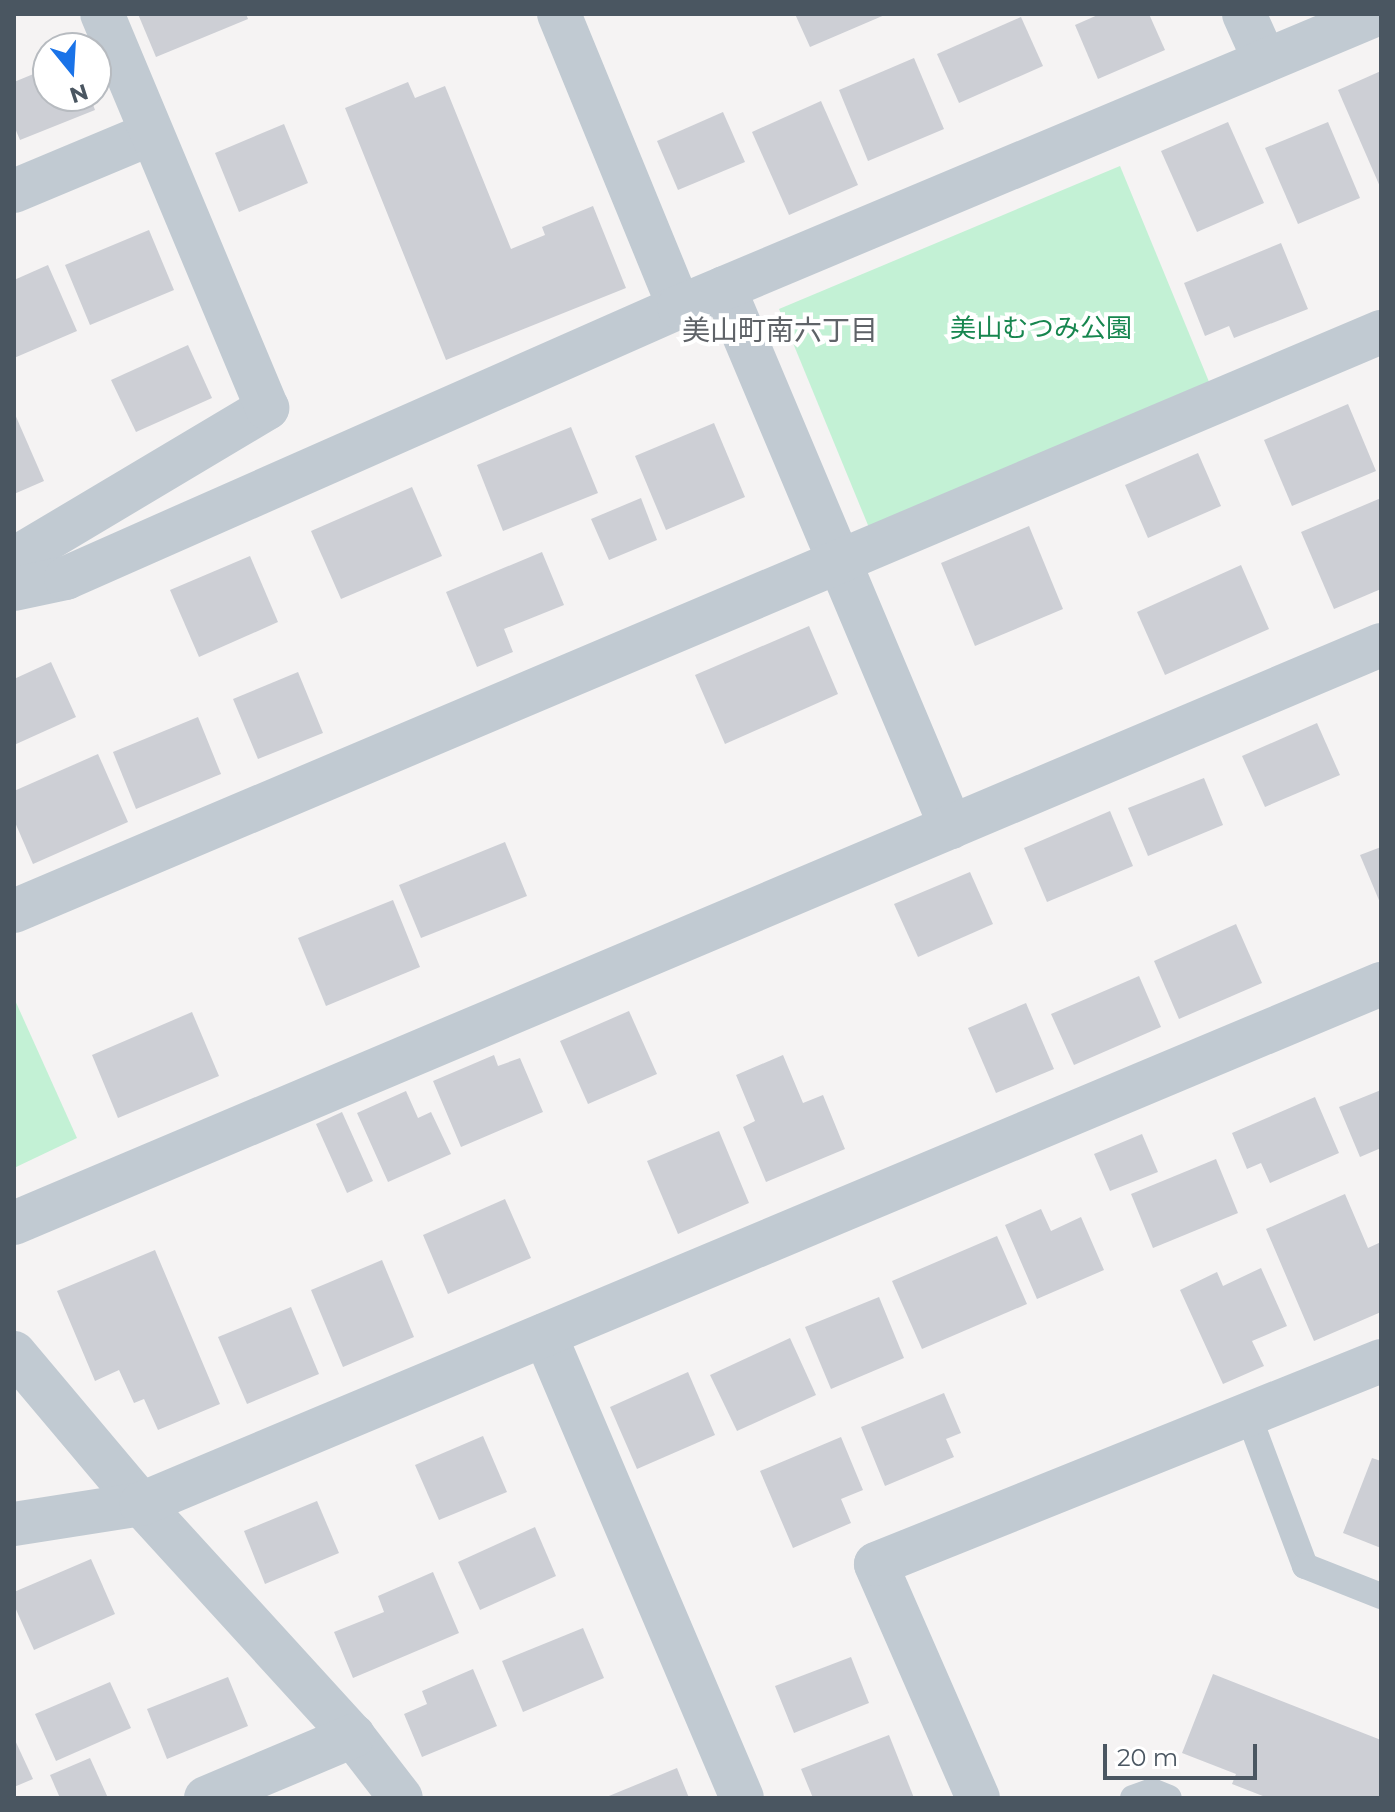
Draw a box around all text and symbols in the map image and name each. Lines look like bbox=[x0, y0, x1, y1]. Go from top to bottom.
north arrow bbox=[32, 32, 112, 112]
text: N bbox=[66, 78, 92, 109]
district label: 美山町南六丁目 bbox=[682, 313, 878, 347]
park label: 美山むつみ公園 bbox=[950, 313, 1132, 345]
scale bar bbox=[1107, 1728, 1261, 1778]
text: 20 m bbox=[1117, 1743, 1178, 1772]

